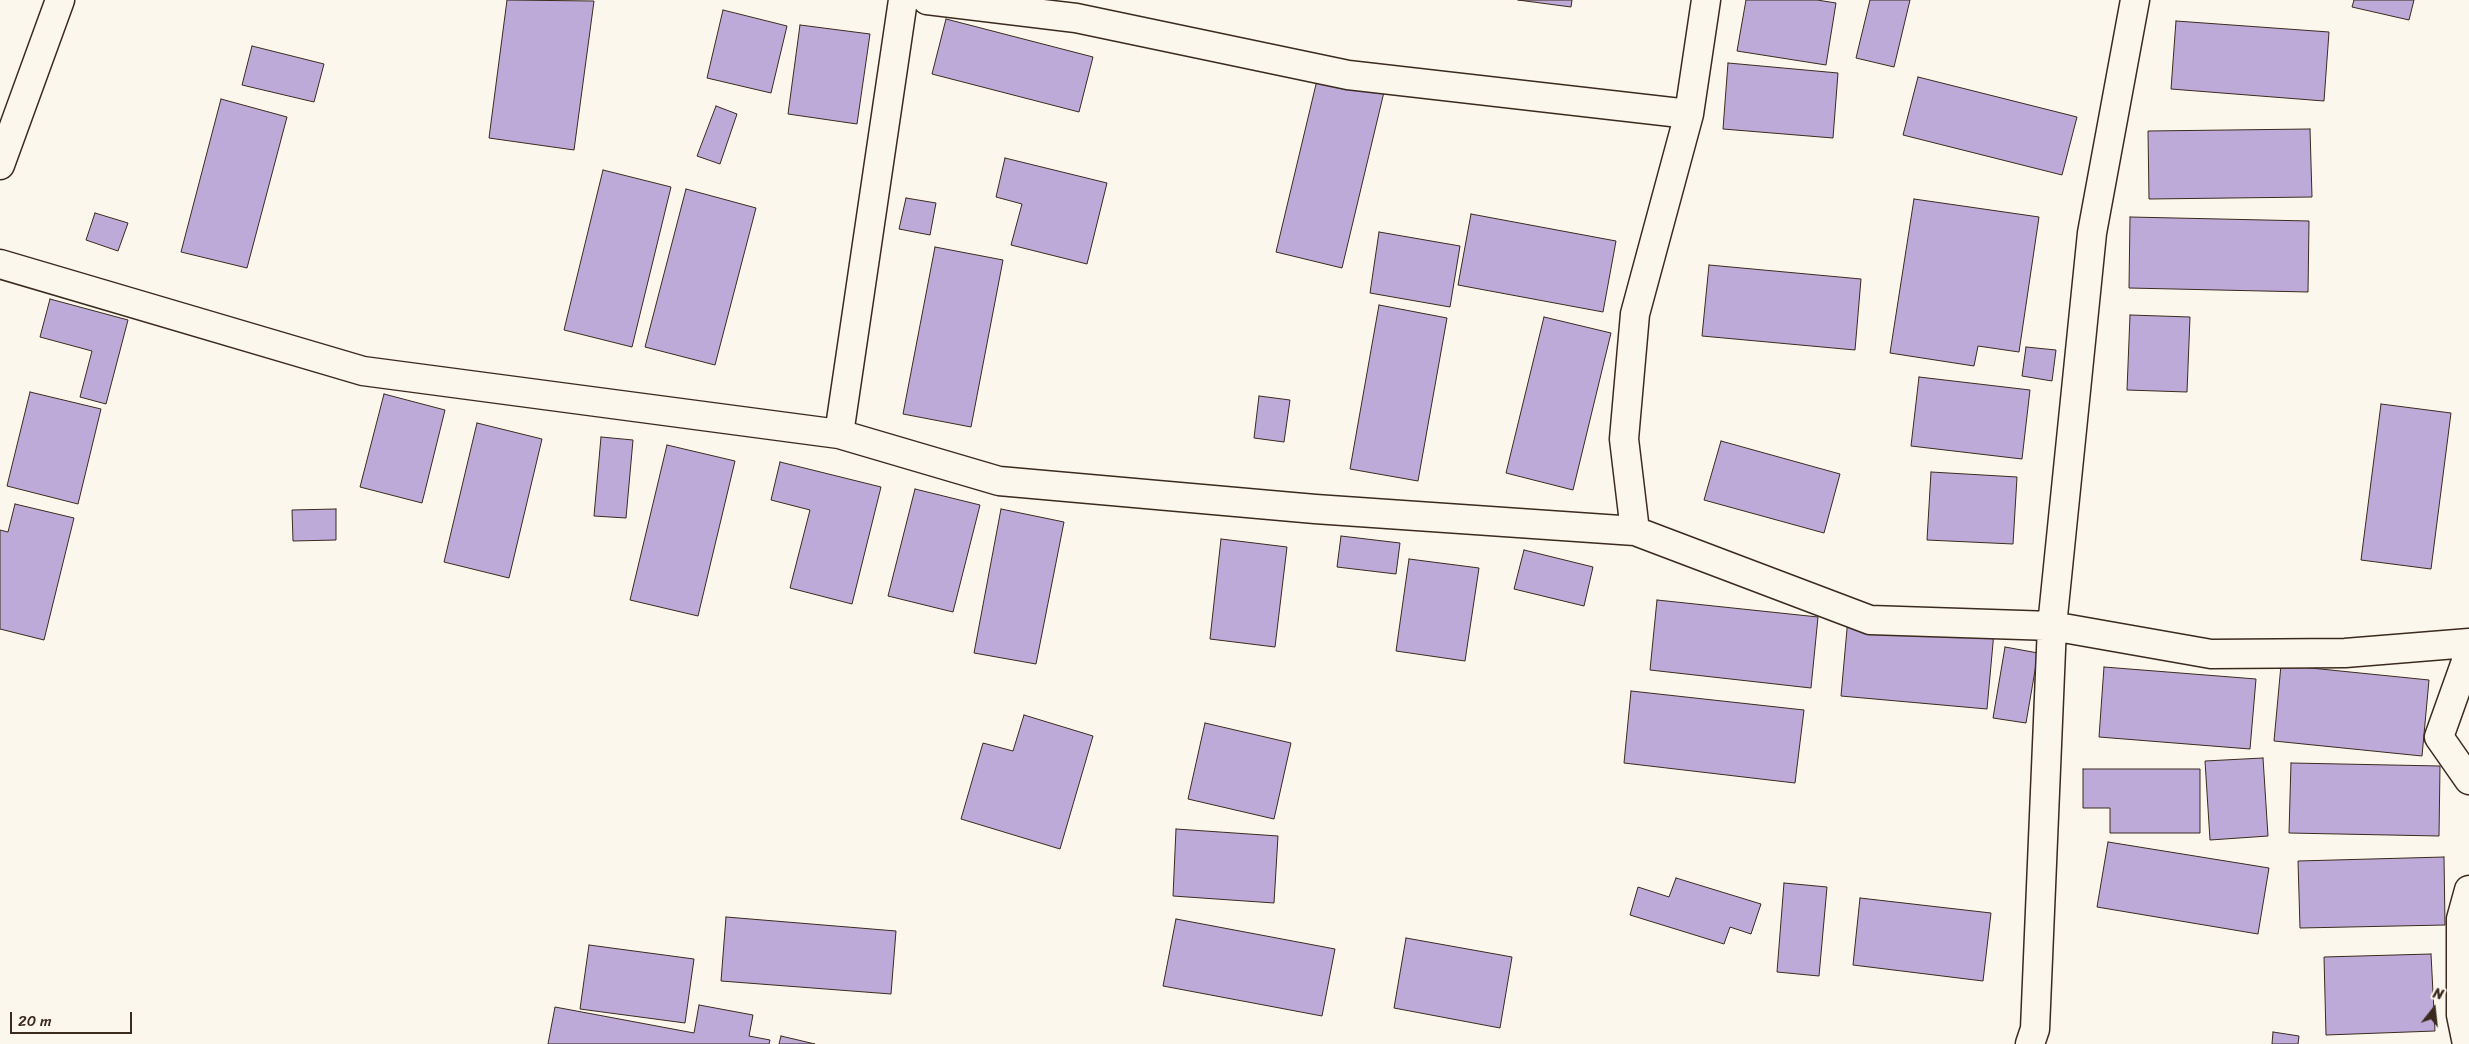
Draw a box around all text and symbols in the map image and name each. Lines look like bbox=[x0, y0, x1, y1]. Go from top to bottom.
text: N bbox=[2430, 981, 2446, 1007]
north arrow bbox=[2409, 984, 2459, 1034]
scale bar bbox=[12, 1002, 135, 1034]
text: 20 m bbox=[18, 1008, 52, 1034]

